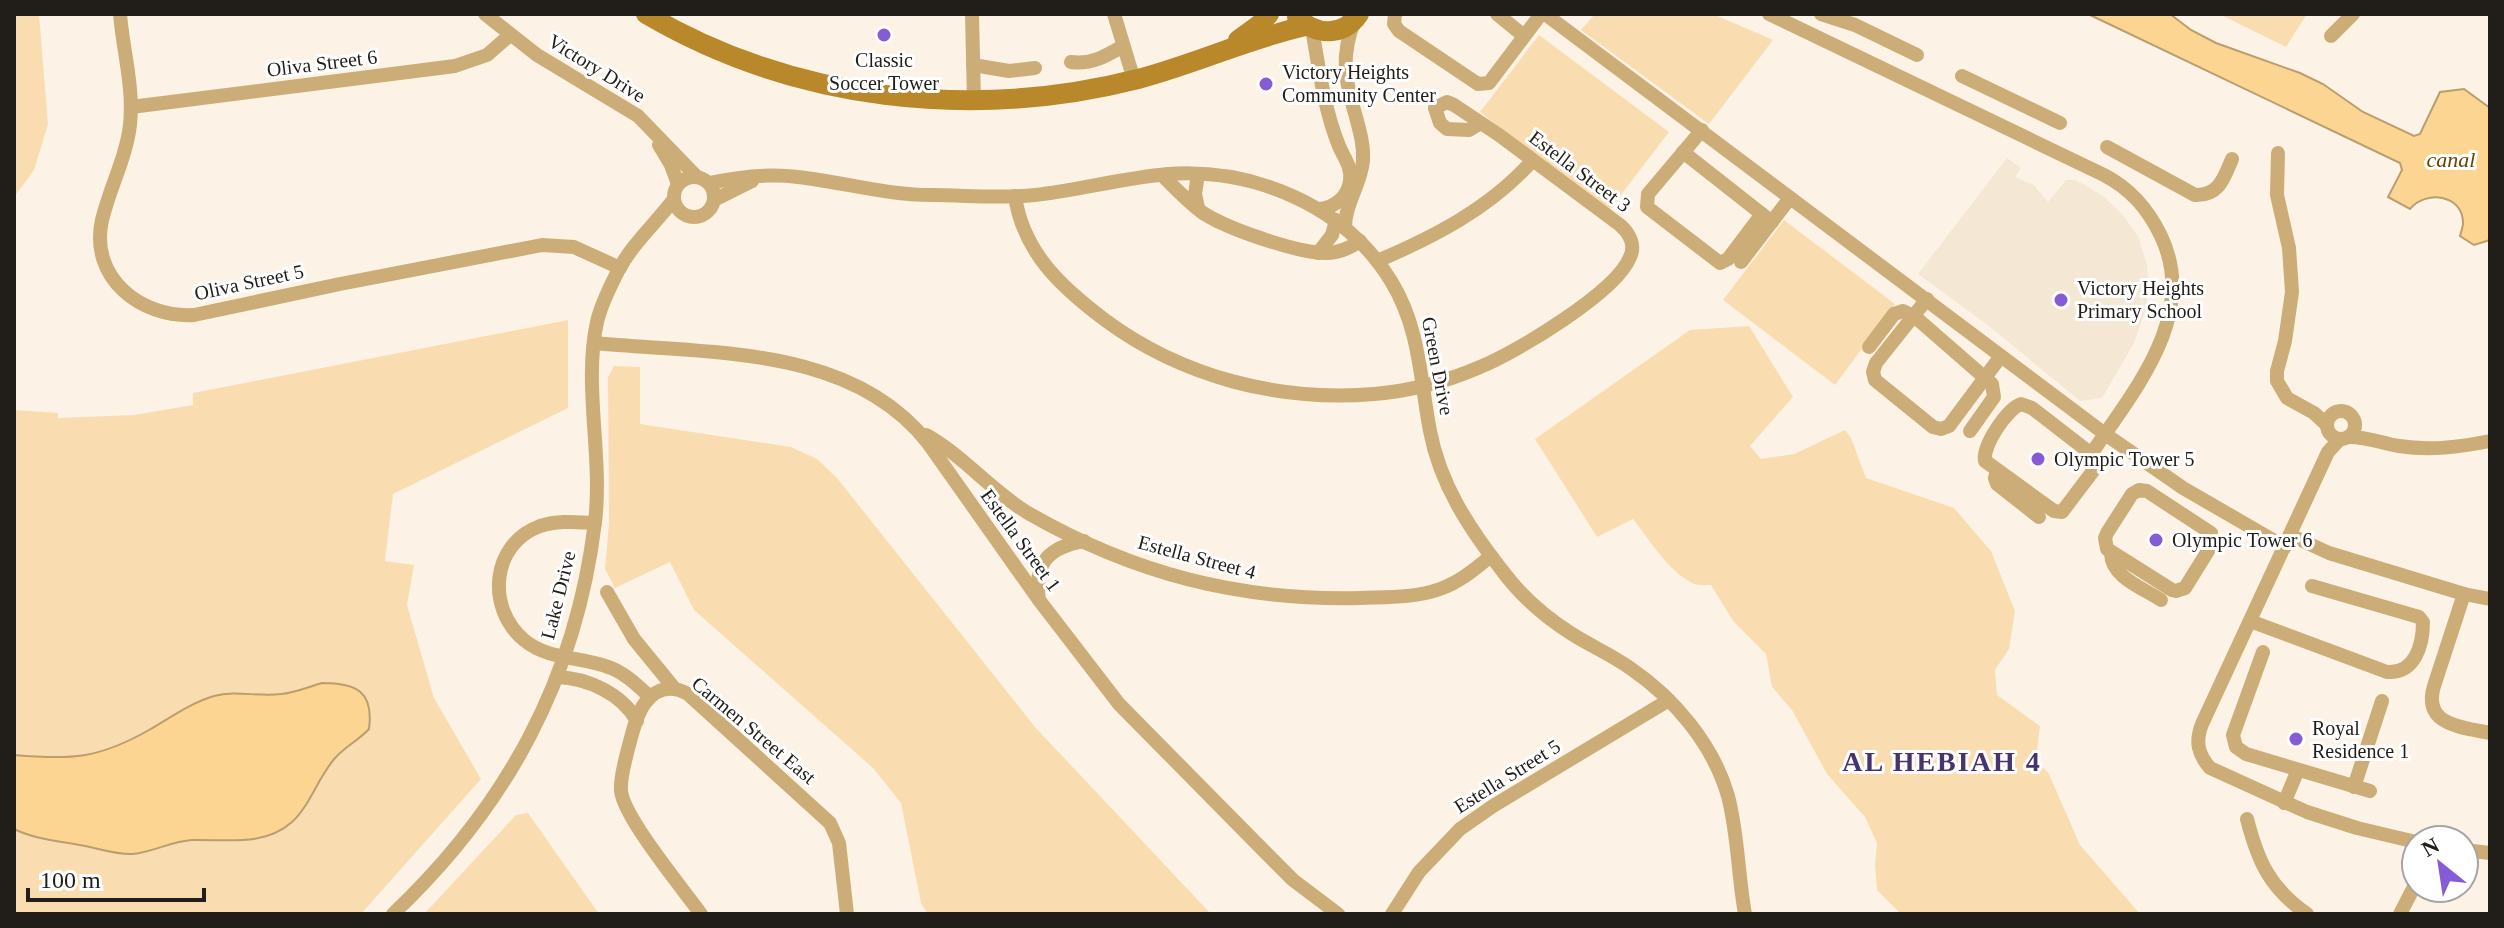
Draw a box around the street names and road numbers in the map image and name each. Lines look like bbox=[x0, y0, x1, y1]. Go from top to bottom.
street label: Victory Drive bbox=[544, 29, 650, 107]
street label: Oliva Street 6 bbox=[266, 45, 378, 81]
street label: Estella Street 3 bbox=[1525, 126, 1635, 216]
street label: Oliva Street 5 bbox=[192, 260, 306, 304]
street label: Green Drive bbox=[1418, 315, 1458, 417]
street label: Estella Street 1 bbox=[977, 485, 1065, 595]
street label: Estella Street 4 bbox=[1136, 531, 1258, 583]
street label: Lake Drive bbox=[536, 548, 580, 642]
street label: Carmen Street East bbox=[688, 672, 821, 788]
street label: Estella Street 5 bbox=[1450, 735, 1564, 817]

